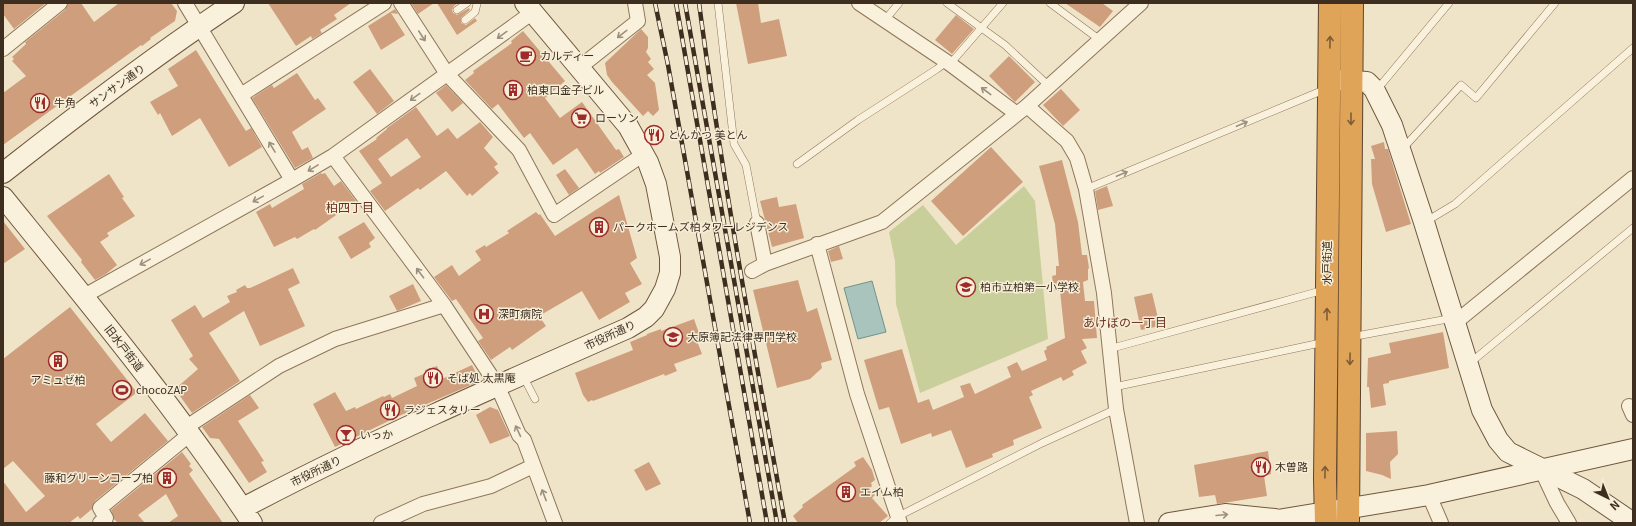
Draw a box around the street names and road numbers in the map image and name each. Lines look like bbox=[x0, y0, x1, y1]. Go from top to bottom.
street label: サンサン通り bbox=[85, 59, 148, 111]
street label: 水戸街道 bbox=[1318, 241, 1334, 285]
street label: 市役所通り bbox=[581, 315, 638, 353]
street label: 旧水戸街道 bbox=[102, 321, 148, 374]
street label: 市役所通り bbox=[287, 451, 344, 489]

